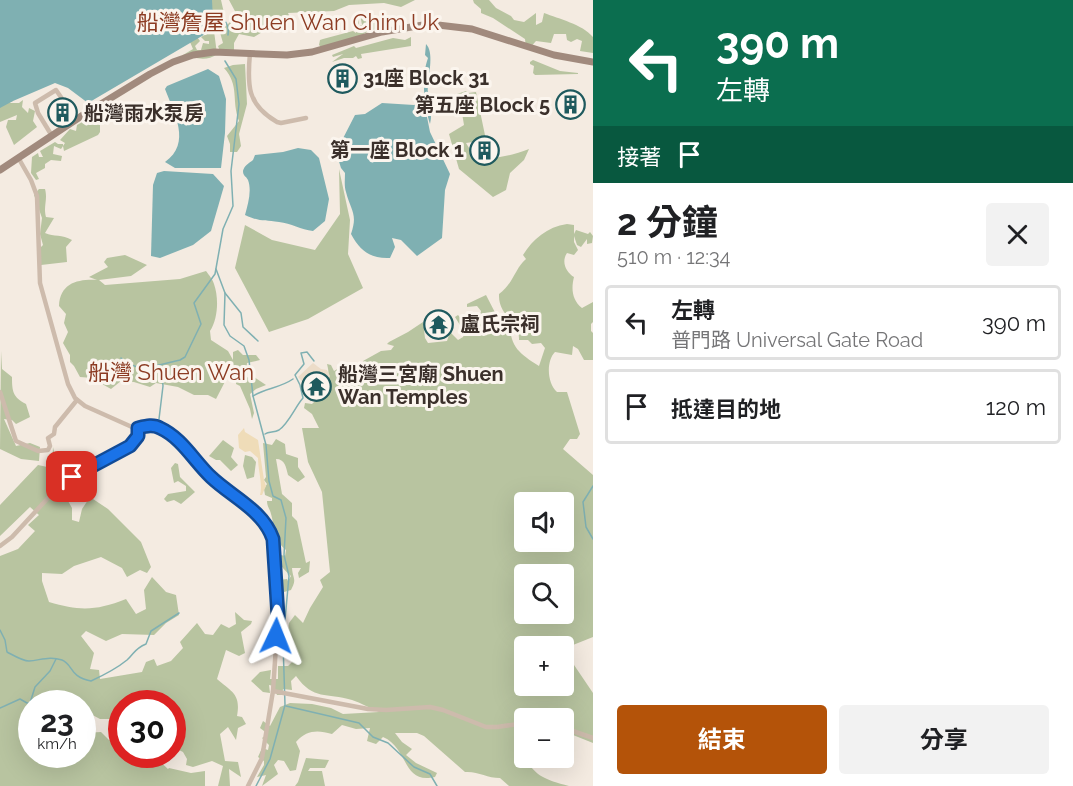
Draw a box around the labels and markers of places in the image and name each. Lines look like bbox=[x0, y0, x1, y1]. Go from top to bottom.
building icon: 31座 Block 31 bbox=[326, 62, 358, 94]
place label: 31座 Block 31 bbox=[363, 66, 489, 90]
building icon: 第五座 Block 5 bbox=[555, 89, 587, 121]
place label: 第五座 Block 5 bbox=[415, 93, 550, 117]
building icon: 船灣雨水泵房 bbox=[47, 97, 79, 129]
place label: 船灣雨水泵房 bbox=[84, 101, 204, 125]
building icon: 第一座 Block 1 bbox=[469, 134, 501, 166]
place label: 第一座 Block 1 bbox=[330, 138, 464, 162]
temple icon: 盧氏宗祠 bbox=[423, 308, 455, 340]
place label: 盧氏宗祠 bbox=[460, 312, 540, 336]
place label: 船灣三宮廟 Shuen Wan Temples bbox=[338, 362, 504, 409]
temple icon: 船灣三宮廟 Shuen Wan Temples bbox=[301, 370, 333, 402]
pin bbox=[46, 451, 97, 502]

